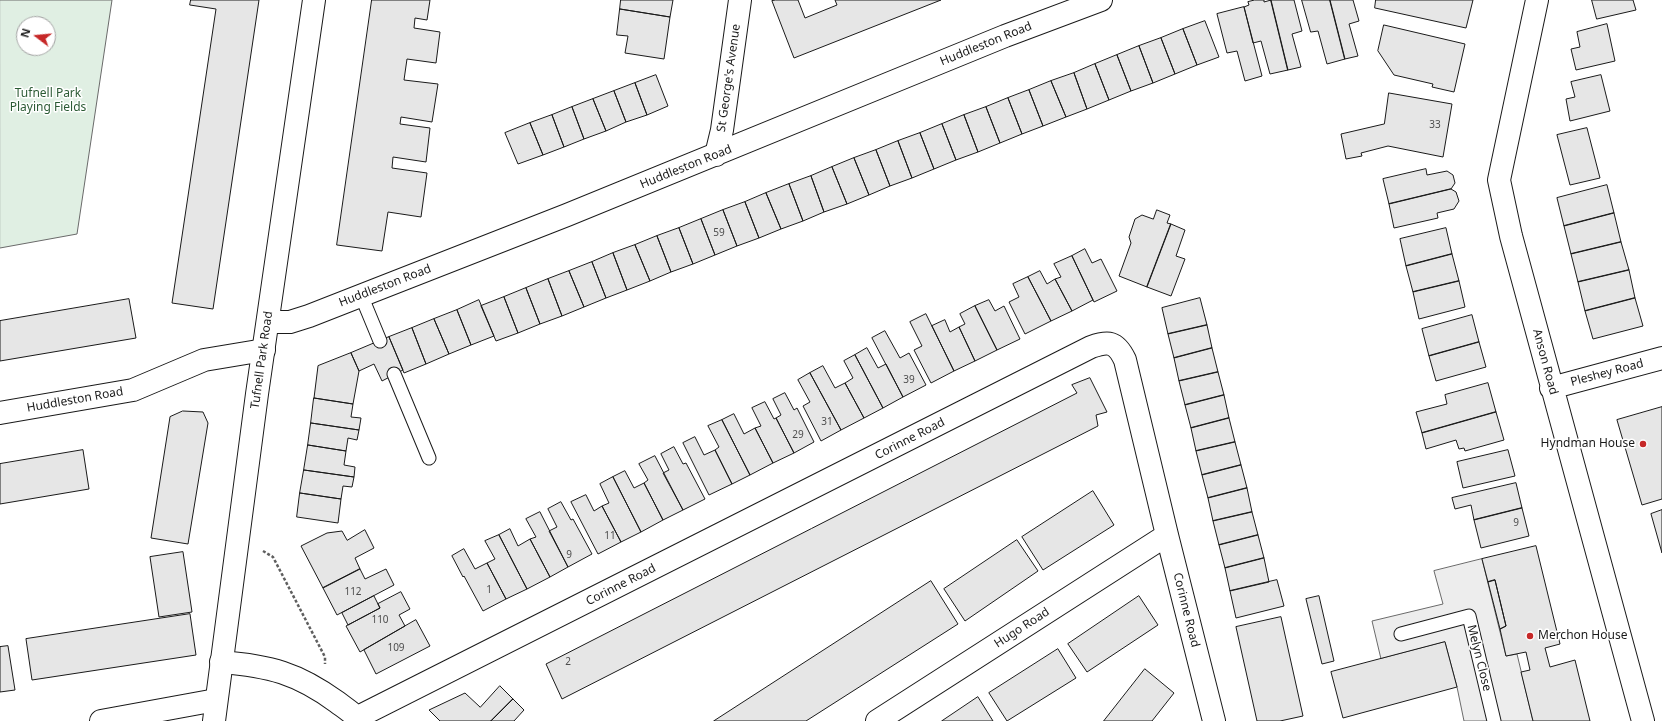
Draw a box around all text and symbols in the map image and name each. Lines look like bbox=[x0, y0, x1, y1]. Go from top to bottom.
north arrow bbox=[16, 16, 56, 56]
street label: Huddleston Road bbox=[938, 19, 1034, 69]
street label: St George's Avenue bbox=[714, 23, 744, 133]
text: N bbox=[16, 26, 33, 39]
park label: Tufnell Park Playing Fields bbox=[10, 87, 86, 115]
house number: 33 bbox=[1429, 119, 1441, 131]
street label: Huddleston Road bbox=[638, 142, 734, 192]
house number: 59 bbox=[713, 227, 725, 239]
street label: Huddleston Road bbox=[337, 262, 433, 310]
street label: Tufnell Park Road bbox=[248, 310, 276, 410]
street label: Anson Road bbox=[1529, 328, 1561, 396]
street label: Pleshey Road bbox=[1569, 356, 1645, 390]
house number: 39 bbox=[903, 374, 915, 386]
street label: Huddleston Road bbox=[26, 384, 124, 416]
street label: Corinne Road bbox=[873, 415, 947, 463]
house number: 31 bbox=[821, 416, 833, 428]
house number: 29 bbox=[792, 429, 804, 441]
place label: Hyndman House bbox=[1541, 437, 1635, 451]
marker: Hyndman House bbox=[1638, 439, 1648, 449]
house number: 9 bbox=[1513, 517, 1519, 529]
house number: 11 bbox=[604, 530, 616, 542]
house number: 9 bbox=[566, 549, 572, 561]
street label: Corinne Road bbox=[584, 561, 658, 609]
street label: Corinne Road bbox=[1170, 571, 1202, 649]
house number: 1 bbox=[486, 584, 492, 596]
house number: 112 bbox=[344, 586, 362, 598]
street label: Hugo Road bbox=[992, 605, 1052, 651]
house number: 110 bbox=[371, 614, 389, 626]
street label: Melyn Close bbox=[1464, 623, 1494, 693]
place label: Merchon House bbox=[1538, 629, 1627, 643]
marker: Merchon House bbox=[1525, 631, 1535, 641]
house number: 109 bbox=[387, 642, 405, 654]
house number: 2 bbox=[565, 656, 571, 668]

